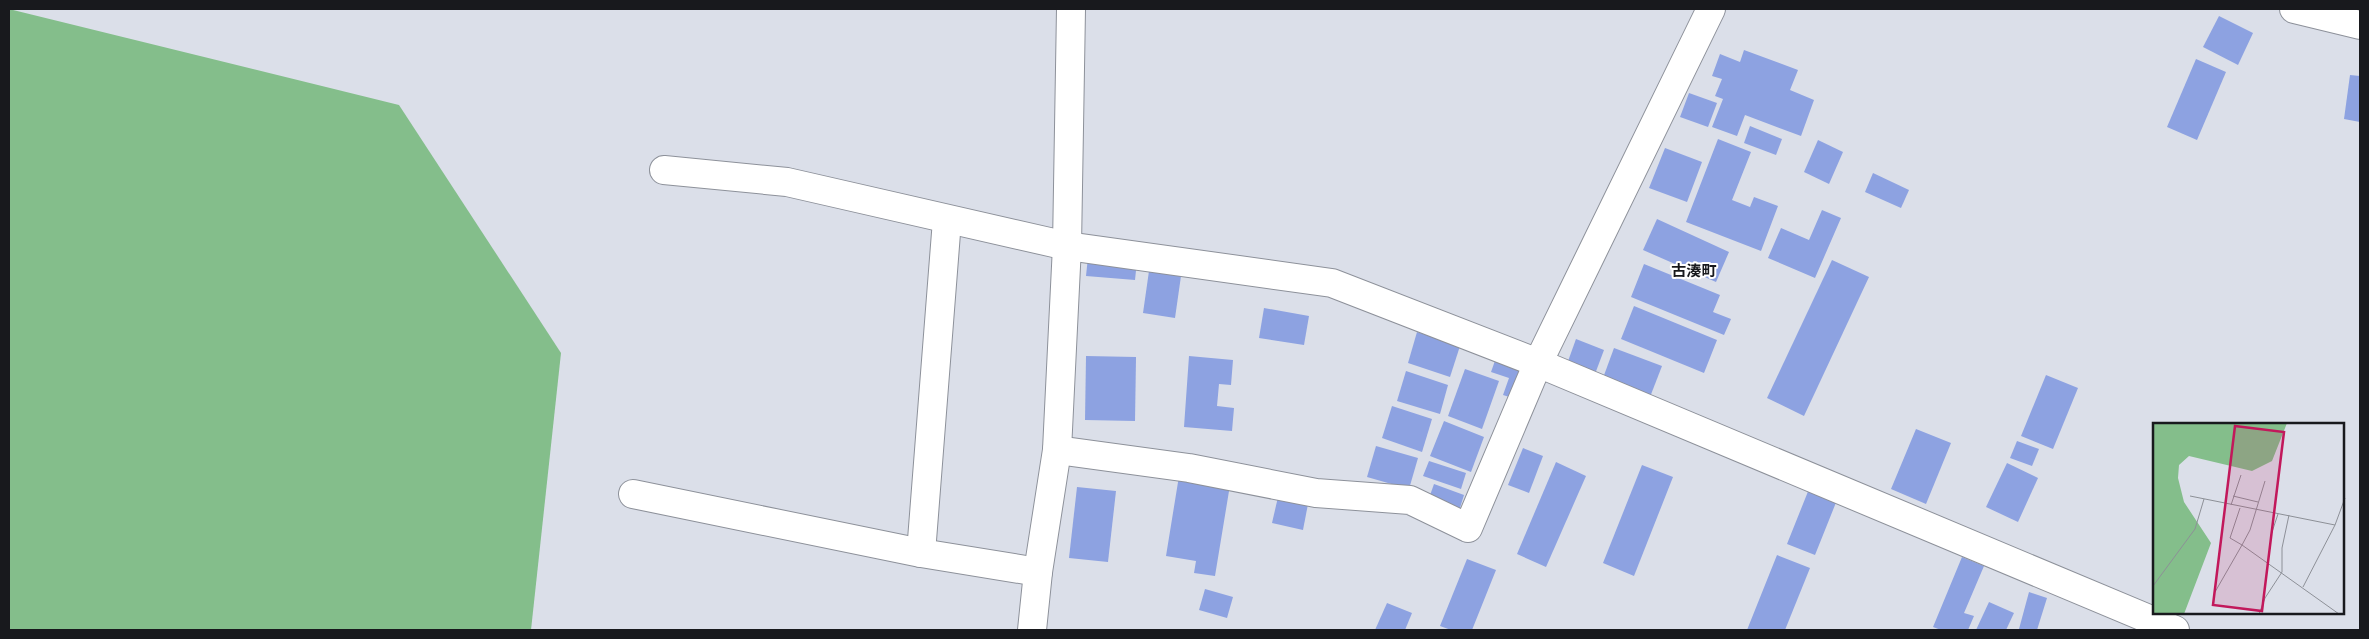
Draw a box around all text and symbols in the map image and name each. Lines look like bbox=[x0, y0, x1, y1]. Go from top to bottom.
district label: 古湊町 bbox=[1671, 261, 1717, 280]
inset map bbox=[2153, 423, 2344, 614]

